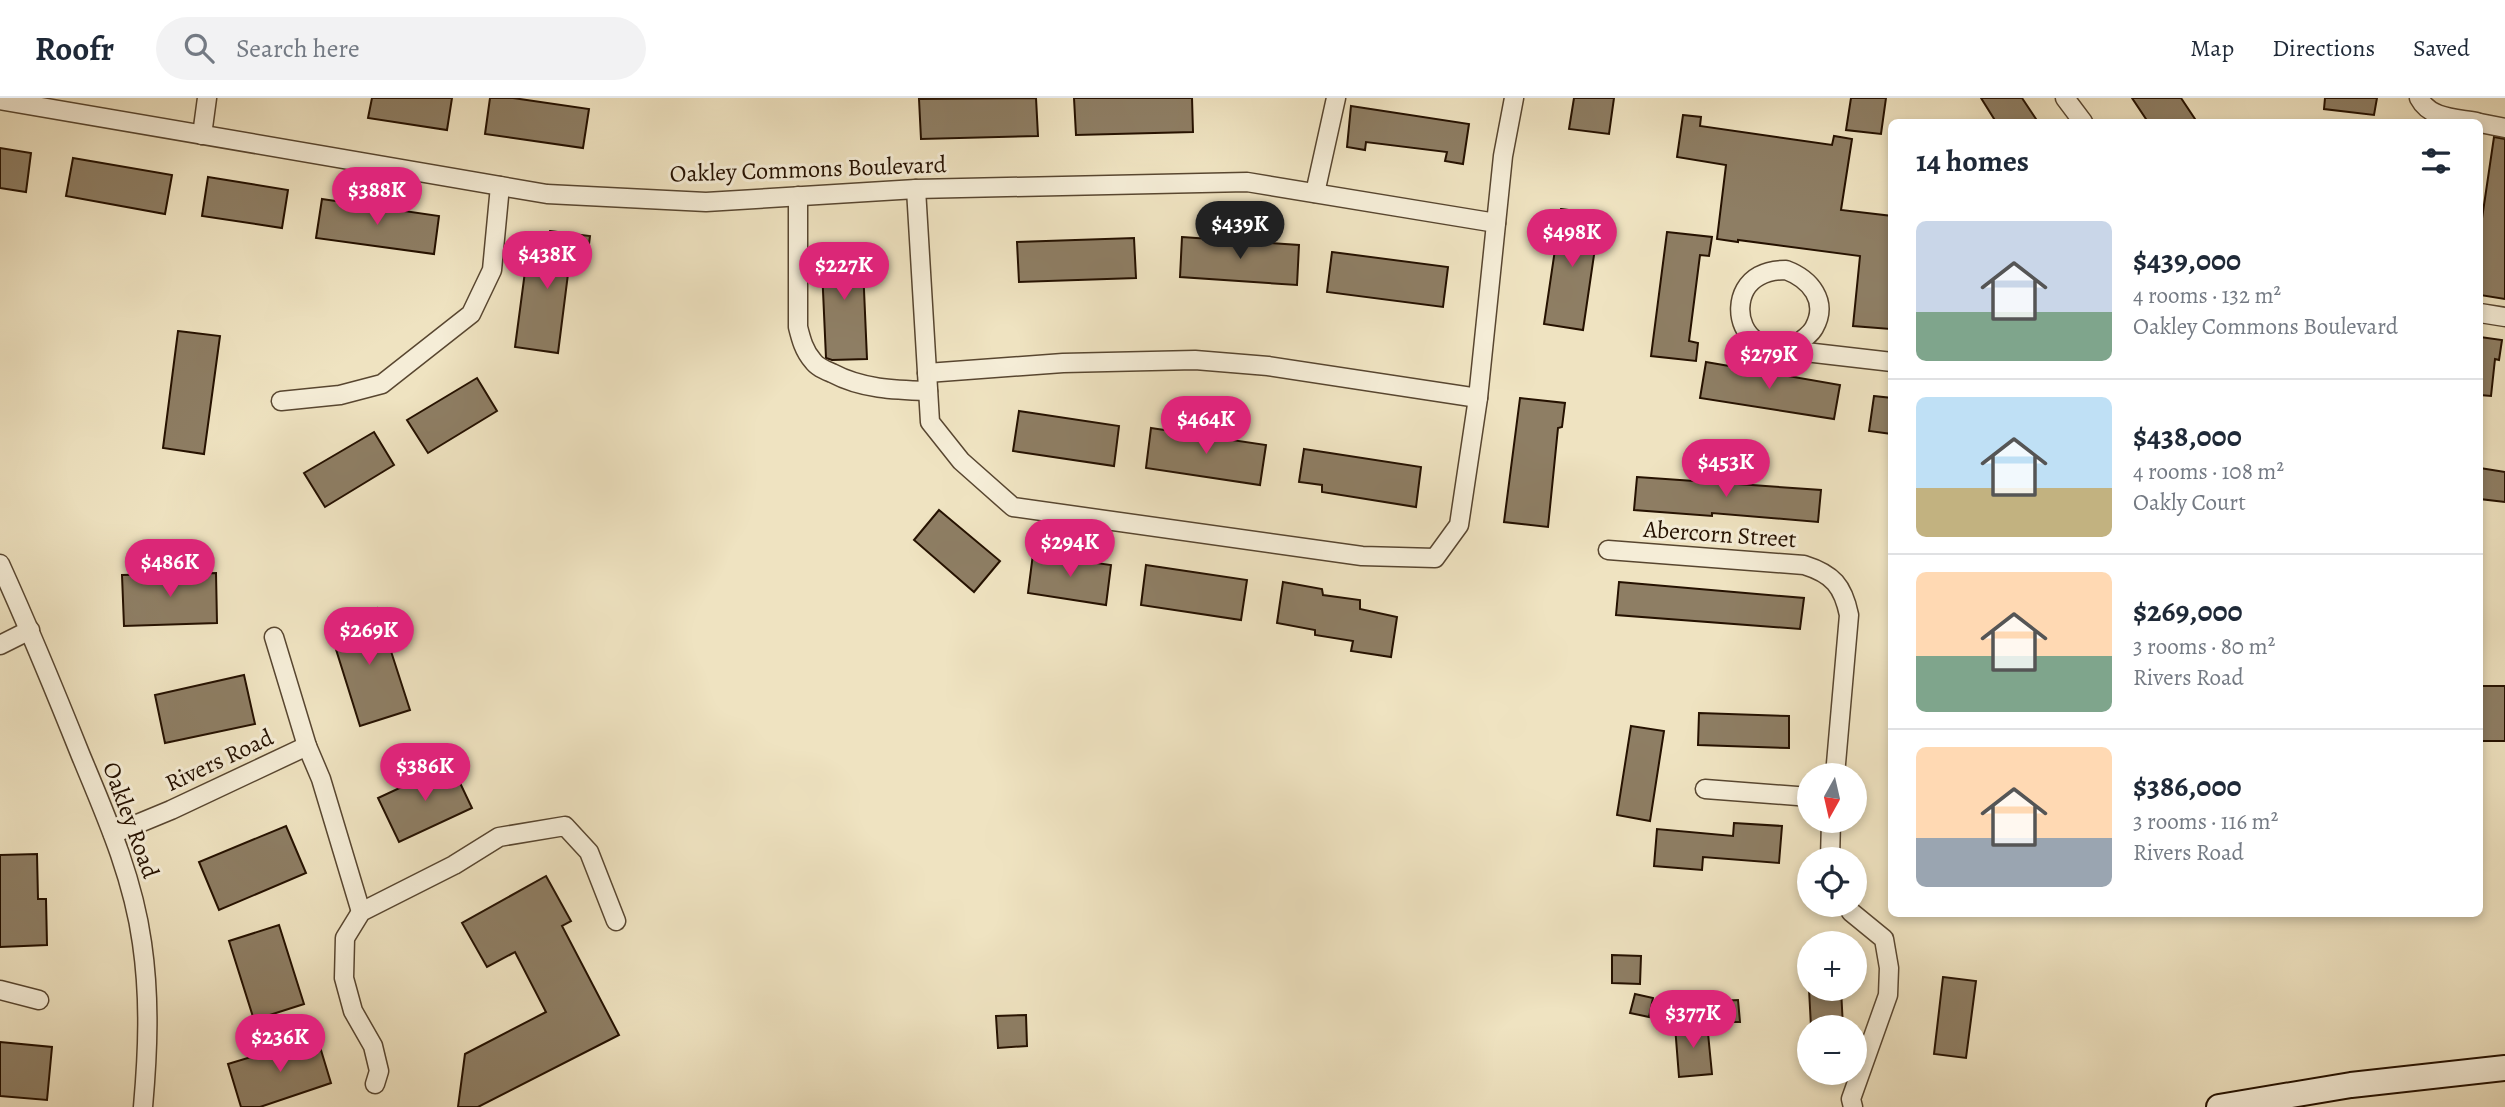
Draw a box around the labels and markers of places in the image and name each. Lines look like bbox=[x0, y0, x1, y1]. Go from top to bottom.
pin: $388K bbox=[328, 167, 426, 227]
pin: $439K bbox=[1191, 202, 1289, 261]
pin: $498K bbox=[1523, 209, 1621, 269]
pin: $438K bbox=[498, 232, 596, 291]
pin: $227K bbox=[795, 242, 893, 302]
pin: $279K bbox=[1720, 331, 1818, 391]
pin: $464K bbox=[1157, 396, 1255, 456]
pin: $453K bbox=[1677, 440, 1775, 499]
pin: $294K bbox=[1021, 519, 1119, 579]
pin: $486K bbox=[121, 540, 219, 599]
pin: $269K bbox=[320, 608, 418, 667]
pin: $386K bbox=[376, 744, 474, 803]
pin: $377K bbox=[1644, 990, 1742, 1050]
pin: $236K bbox=[231, 1014, 329, 1074]

